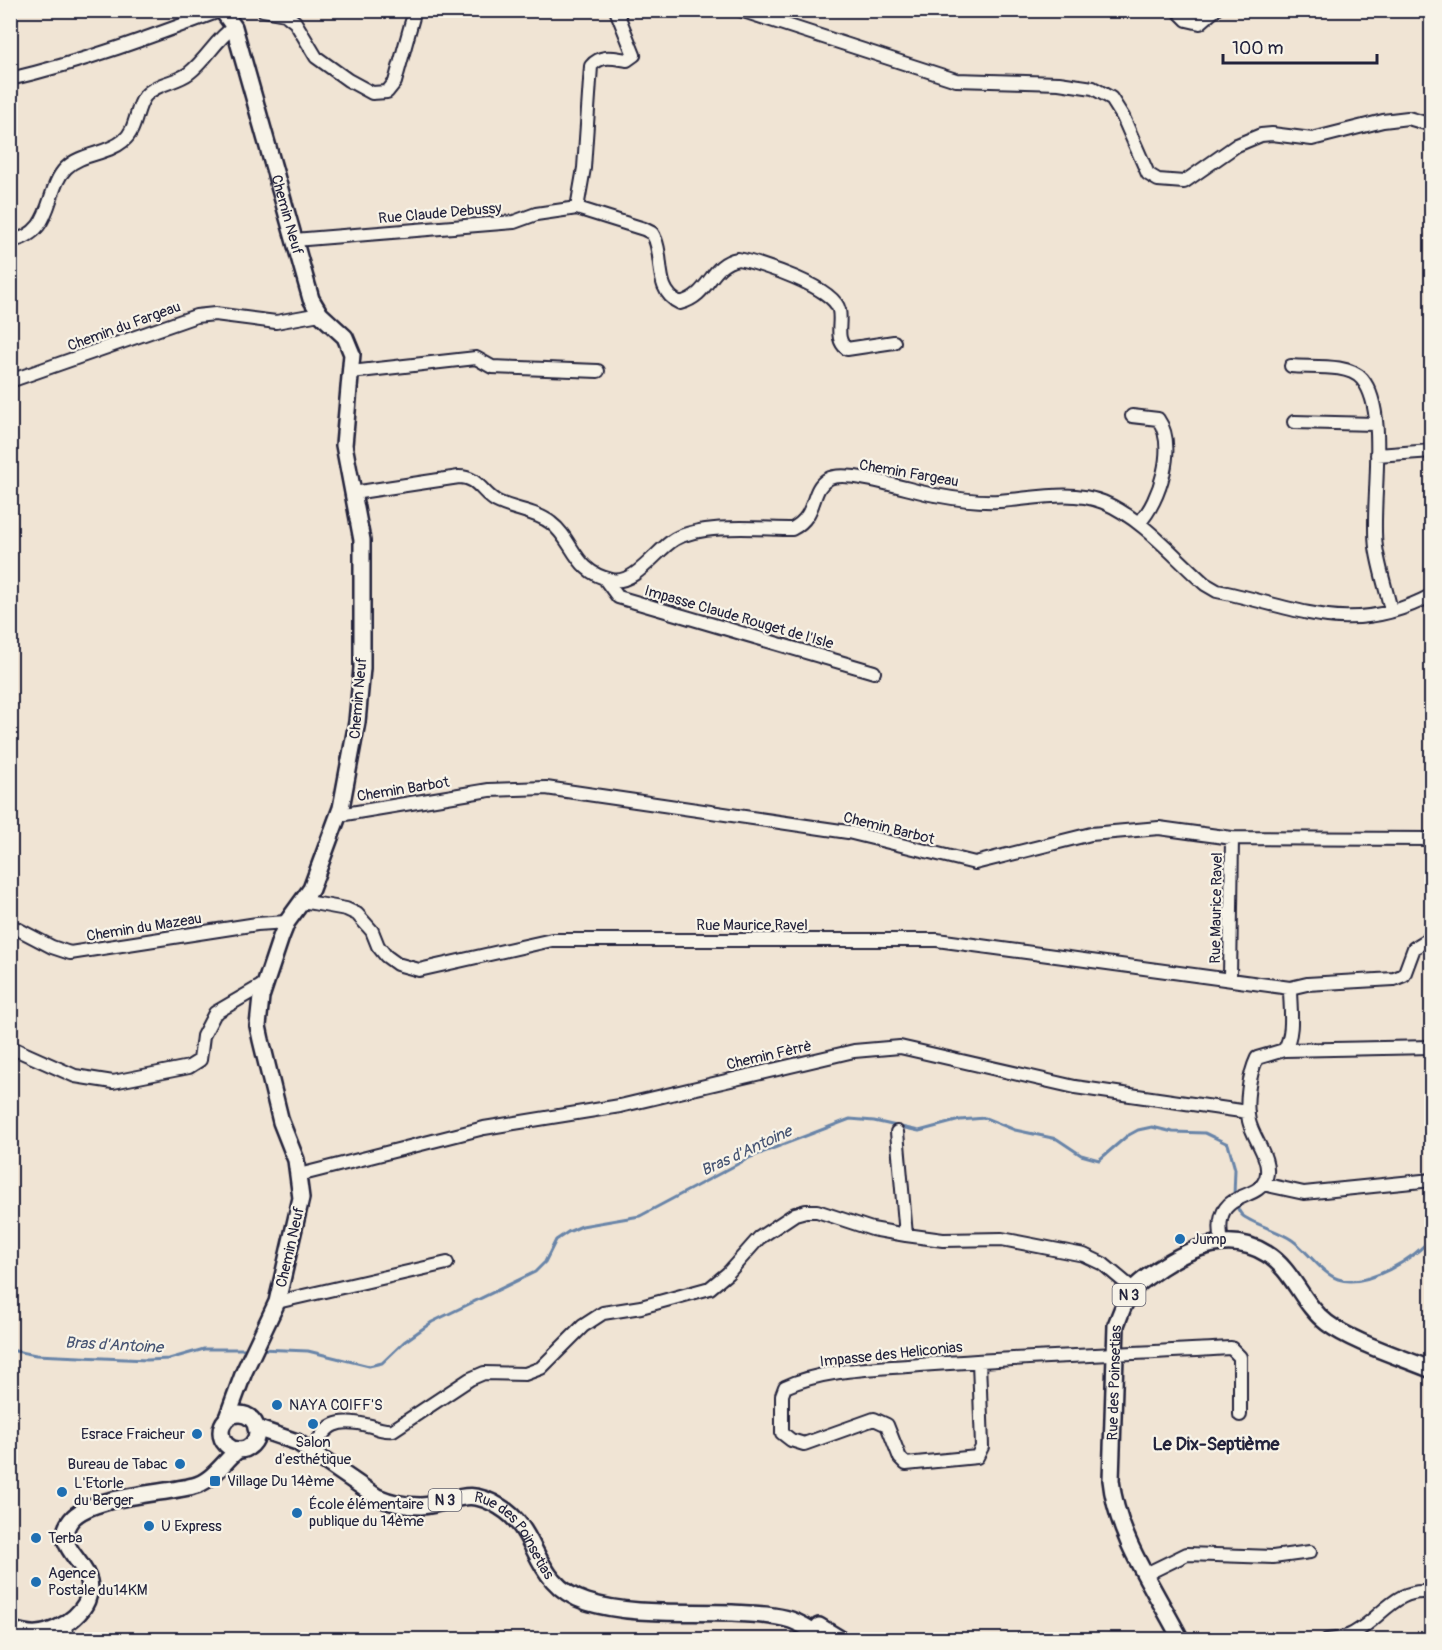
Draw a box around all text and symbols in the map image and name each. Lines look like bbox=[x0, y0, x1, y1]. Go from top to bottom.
scale bar bbox=[1223, 27, 1378, 65]
text: 100 m bbox=[1232, 37, 1284, 60]
street label: Chemin Neuf bbox=[266, 173, 307, 257]
street label: Rue Claude Debussy bbox=[378, 199, 503, 228]
street label: Chemin du Fargeau bbox=[65, 297, 183, 356]
street label: Chemin Fargeau bbox=[858, 455, 960, 492]
street label: Impasse Claude Rouget de l'Isle bbox=[642, 581, 836, 654]
street label: Chemin Neuf bbox=[345, 656, 372, 740]
street label: Chemin Barbot bbox=[355, 773, 452, 806]
street label: Chemin Barbot bbox=[841, 808, 937, 849]
street label: Rue Maurice Ravel bbox=[1206, 852, 1227, 964]
street label: Chemin du Mazeau bbox=[85, 909, 203, 946]
street label: Rue Maurice Ravel bbox=[696, 916, 808, 935]
street label: Chemin Fèrrè bbox=[725, 1036, 814, 1075]
water label: Bras d'Antoine bbox=[698, 1120, 797, 1181]
street label: Chemin Neuf bbox=[272, 1205, 309, 1289]
place label: Jump bbox=[1192, 1230, 1227, 1249]
marker: Jump bbox=[1173, 1232, 1187, 1246]
road number: N 3 bbox=[1112, 1284, 1146, 1306]
street label: Rue des Poinsetias bbox=[1103, 1325, 1126, 1441]
water label: Bras d'Antoine bbox=[65, 1332, 165, 1358]
street label: Impasse des Heliconias bbox=[819, 1338, 964, 1371]
place label: NAYA COIFF'S bbox=[289, 1396, 383, 1415]
marker: NAYA COIFF'S bbox=[270, 1398, 284, 1412]
marker: Salon d'esthétique bbox=[306, 1417, 320, 1431]
place label: Esrace Fraicheur bbox=[81, 1425, 186, 1444]
marker: Esrace Fraicheur bbox=[190, 1427, 204, 1441]
place label: Salon d'esthétique bbox=[275, 1433, 352, 1469]
district label: Le Dix-Septième bbox=[1153, 1433, 1281, 1456]
place label: Bureau de Tabac bbox=[68, 1455, 168, 1474]
marker: Bureau de Tabac bbox=[173, 1457, 187, 1471]
place label: Village Du 14ème bbox=[227, 1472, 335, 1491]
place label: L'Etorle du Berger bbox=[74, 1474, 134, 1510]
marker: Village Du 14ème bbox=[208, 1474, 222, 1488]
marker: L'Etorle du Berger bbox=[55, 1485, 69, 1499]
street label: Rue des Poinsetias bbox=[472, 1488, 558, 1584]
road number: N 3 bbox=[428, 1489, 462, 1511]
place label: École élémentaire publique du 14ème bbox=[309, 1495, 424, 1531]
marker: École élémentaire publique du 14ème bbox=[290, 1506, 304, 1520]
place label: U Express bbox=[161, 1517, 222, 1536]
marker: U Express bbox=[142, 1519, 156, 1533]
place label: Terba bbox=[48, 1529, 83, 1548]
marker: Terba bbox=[29, 1531, 43, 1545]
place label: Agence Postale du14KM bbox=[48, 1564, 148, 1600]
marker: Agence Postale du14KM bbox=[29, 1575, 43, 1589]

